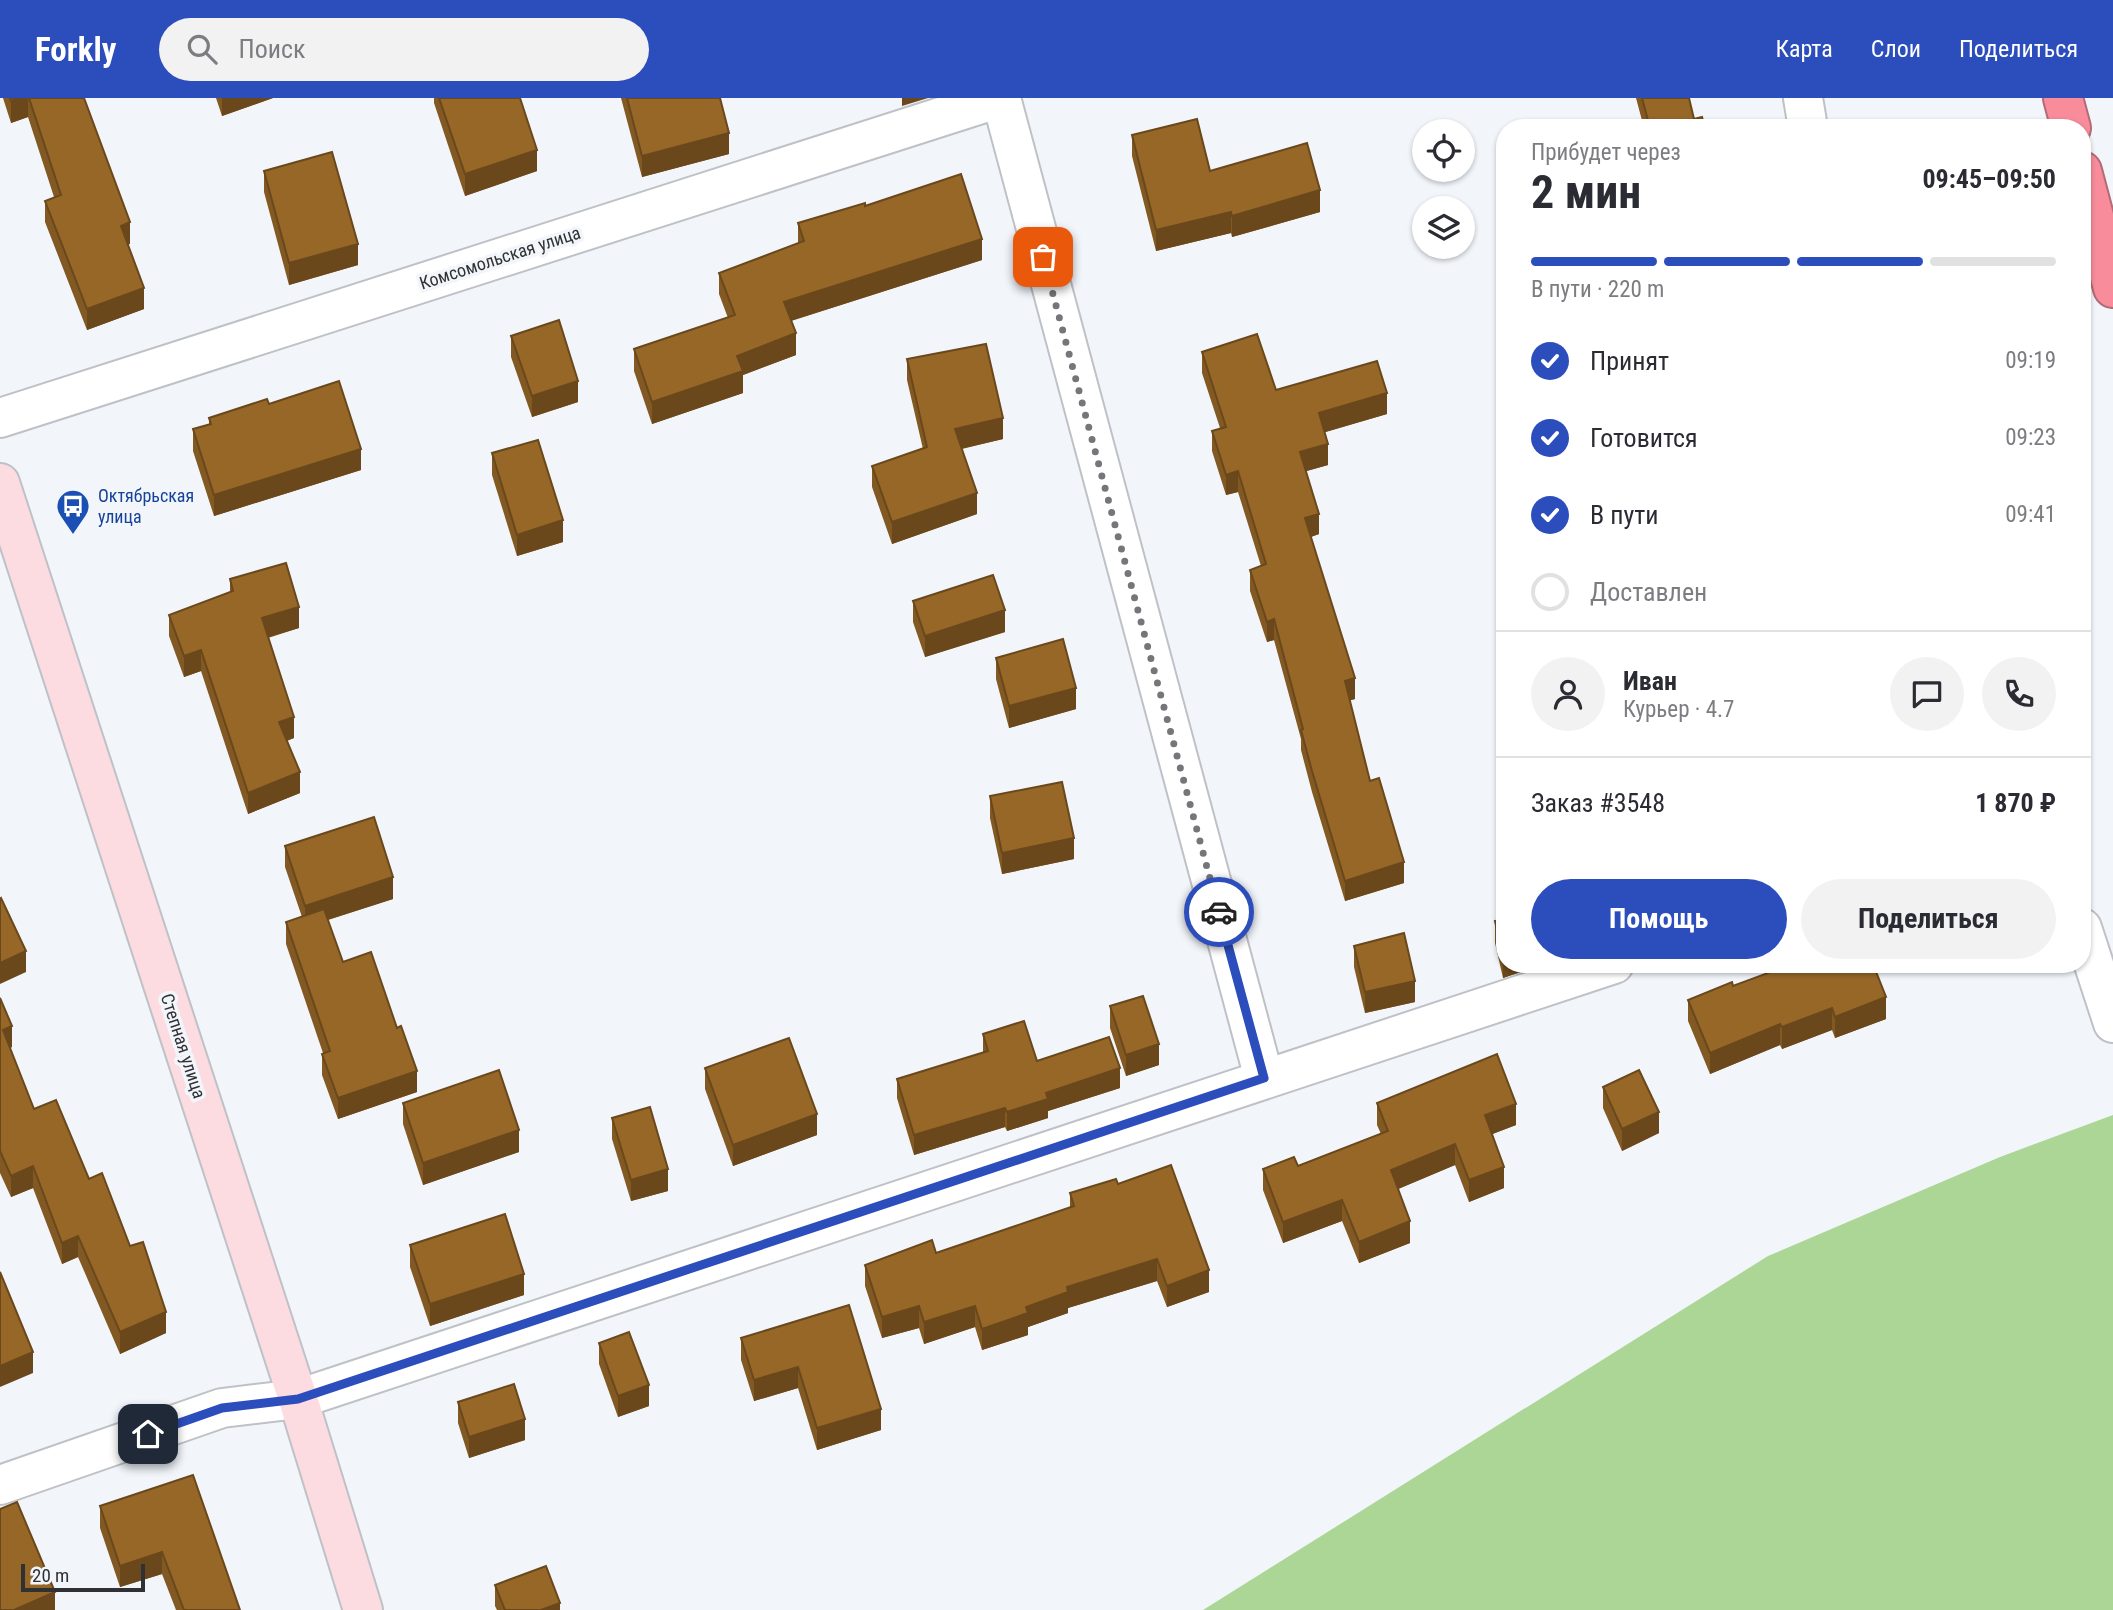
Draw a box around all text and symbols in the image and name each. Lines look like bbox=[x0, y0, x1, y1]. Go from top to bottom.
search box bbox=[159, 18, 649, 81]
text: Forkly bbox=[35, 30, 117, 69]
icon: search bbox=[183, 30, 221, 68]
text: Поиск bbox=[239, 34, 305, 64]
text: Карта bbox=[1775, 35, 1833, 63]
text: Слои bbox=[1871, 35, 1921, 63]
text: Поделиться bbox=[1959, 35, 2078, 63]
map controls bbox=[1412, 119, 1475, 259]
button: locate bbox=[1412, 119, 1475, 182]
text: Прибудет через bbox=[1531, 139, 1681, 166]
text: 09:45–09:50 bbox=[1922, 164, 2056, 194]
text: 2 мин bbox=[1531, 165, 1641, 219]
button: layers bbox=[1412, 196, 1475, 259]
street label: Комсомольская улица bbox=[417, 222, 583, 293]
pin bbox=[1013, 227, 1073, 287]
icon: bag bbox=[1024, 238, 1062, 276]
text: В пути · 220 m bbox=[1531, 276, 1664, 303]
icon: check bbox=[1531, 342, 1569, 380]
text: Принят bbox=[1590, 346, 1669, 376]
text: 09:19 bbox=[2005, 347, 2056, 374]
icon: check bbox=[1531, 419, 1569, 457]
text: Готовится bbox=[1590, 423, 1698, 453]
text: 09:23 bbox=[2005, 424, 2056, 451]
place label: Октябрьская улица bbox=[98, 485, 194, 527]
bus stop icon: Октябрьская улица bbox=[54, 487, 92, 536]
icon: check bbox=[1531, 496, 1569, 534]
text: В пути bbox=[1590, 500, 1659, 530]
text: 09:41 bbox=[2005, 501, 2056, 528]
text: Доставлен bbox=[1590, 577, 1707, 607]
button: person bbox=[1531, 657, 1605, 731]
button: chat bbox=[1890, 657, 1964, 731]
button: phone bbox=[1982, 657, 2056, 731]
text: Иван bbox=[1623, 666, 1677, 696]
text: Курьер · 4.7 bbox=[1623, 696, 1734, 723]
text: Заказ #3548 bbox=[1531, 788, 1665, 818]
text: 1 870 ₽ bbox=[1975, 788, 2056, 818]
courier bbox=[1184, 877, 1254, 947]
button: Помощь bbox=[1531, 879, 1787, 959]
button: Поделиться bbox=[1801, 879, 2056, 959]
icon: car bbox=[1200, 893, 1238, 931]
street label: Степная улица bbox=[157, 991, 210, 1101]
pin bbox=[118, 1404, 178, 1464]
icon: home bbox=[129, 1415, 167, 1453]
scale bar bbox=[21, 1561, 145, 1593]
text: 20 m bbox=[32, 1564, 69, 1587]

